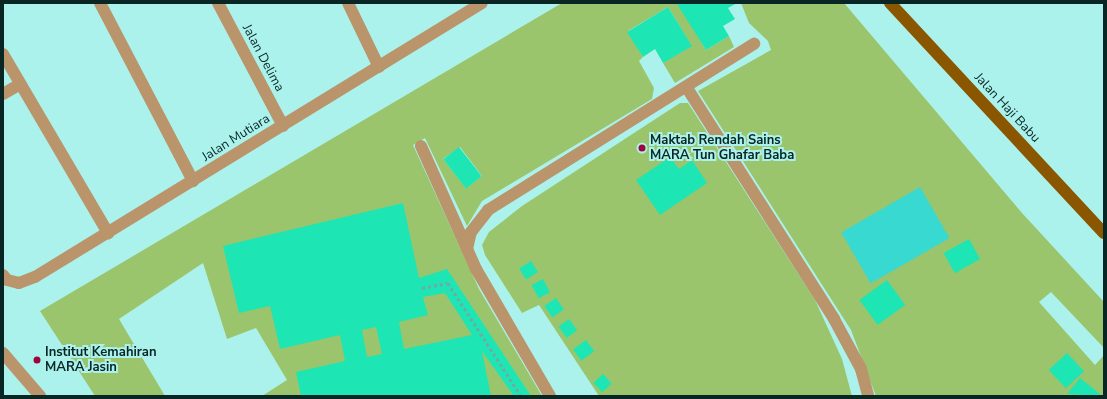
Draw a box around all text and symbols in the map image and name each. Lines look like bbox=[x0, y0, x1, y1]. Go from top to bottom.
street label: Jalan Delima bbox=[239, 22, 287, 94]
street label: Jalan Haji Babu bbox=[971, 70, 1043, 146]
street label: Jalan Mutiara bbox=[199, 111, 273, 165]
place label: Maktab Rendah Sains MARA Tun Ghafar Baba bbox=[650, 133, 794, 164]
marker: Maktab Rendah Sains MARA Tun Ghafar Baba bbox=[637, 143, 647, 153]
place label: Institut Kemahiran MARA Jasin bbox=[45, 345, 157, 376]
marker: Institut Kemahiran MARA Jasin bbox=[32, 355, 42, 365]

